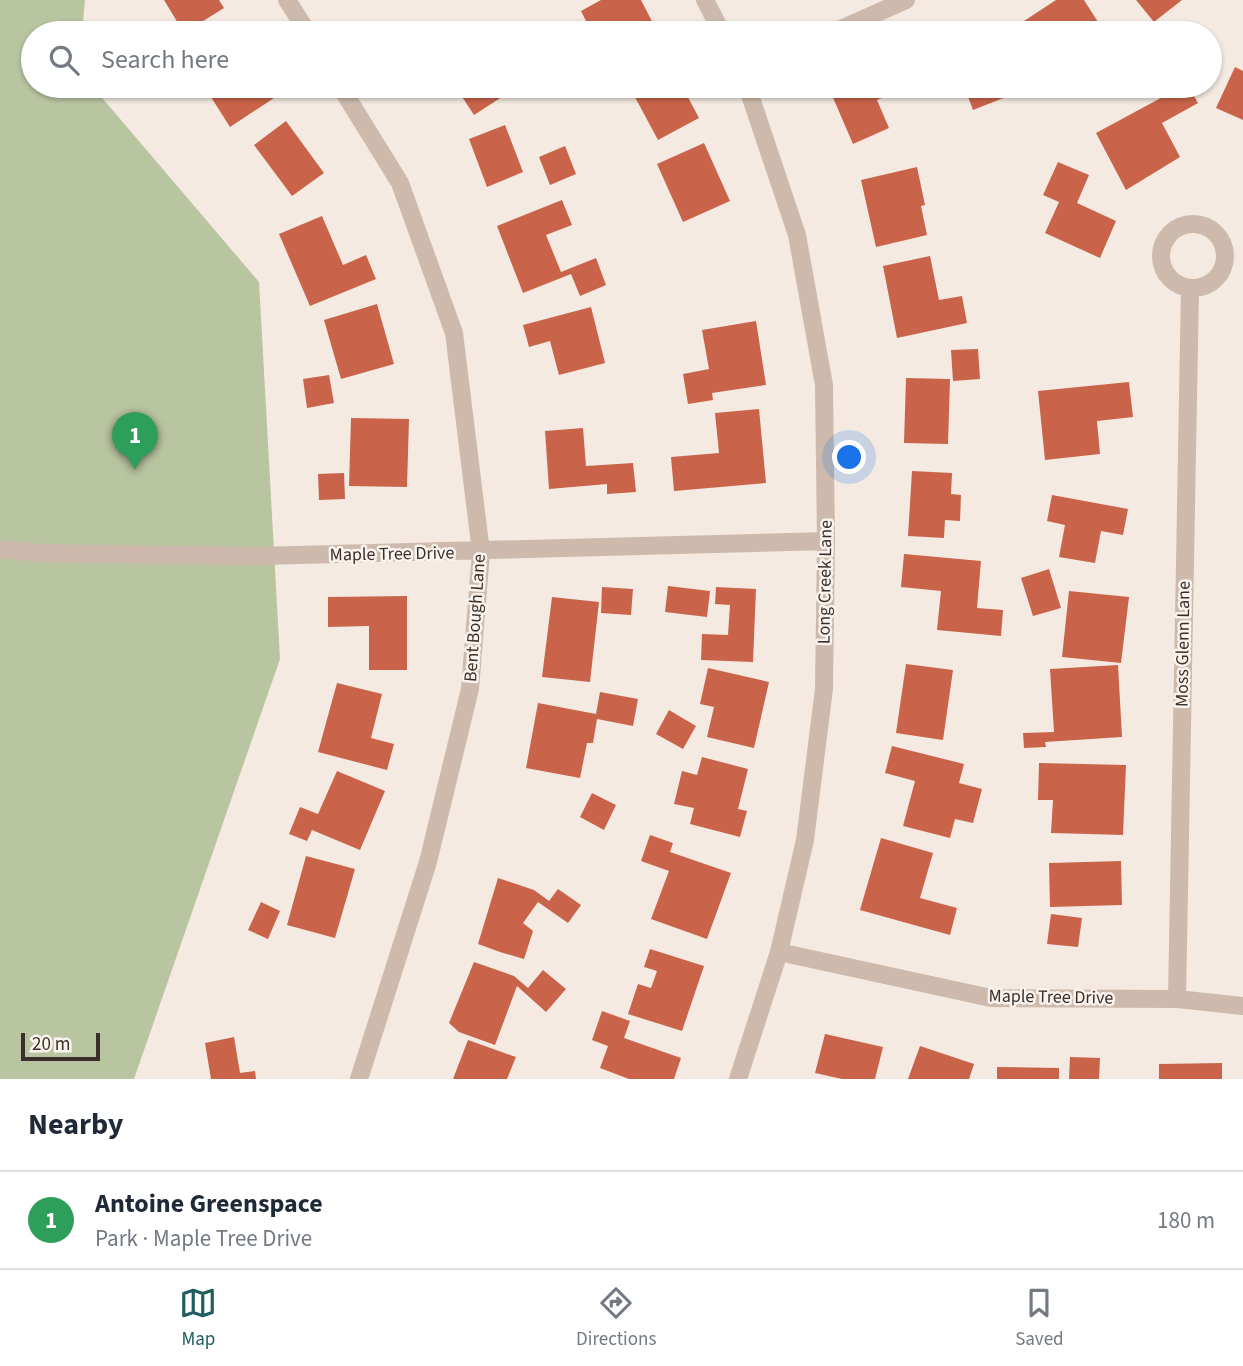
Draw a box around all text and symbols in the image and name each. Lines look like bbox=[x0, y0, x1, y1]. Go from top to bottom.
search box bbox=[21, 21, 1222, 98]
icon: search bbox=[45, 41, 83, 79]
text: Search here bbox=[101, 41, 229, 78]
pin: 1 bbox=[112, 412, 158, 470]
your location bbox=[832, 440, 866, 474]
street label: Long Creek Lane bbox=[811, 520, 839, 644]
street label: Maple Tree Drive bbox=[329, 540, 455, 568]
street label: Bent Bough Lane bbox=[458, 553, 492, 683]
street label: Moss Glenn Lane bbox=[1169, 581, 1197, 707]
street label: Maple Tree Drive bbox=[988, 983, 1114, 1011]
scale bar bbox=[21, 1030, 100, 1062]
text: 20 m bbox=[32, 1031, 70, 1058]
text: Nearby bbox=[28, 1103, 123, 1146]
text: Antoine Greenspace bbox=[95, 1185, 323, 1222]
text: 1 bbox=[45, 1204, 57, 1237]
text: 180 m bbox=[1157, 1204, 1215, 1237]
text: Park · Maple Tree Drive bbox=[95, 1222, 312, 1255]
tab: Map bbox=[179, 1284, 217, 1353]
tab: Directions bbox=[576, 1284, 656, 1353]
tab: Saved bbox=[1015, 1284, 1064, 1353]

